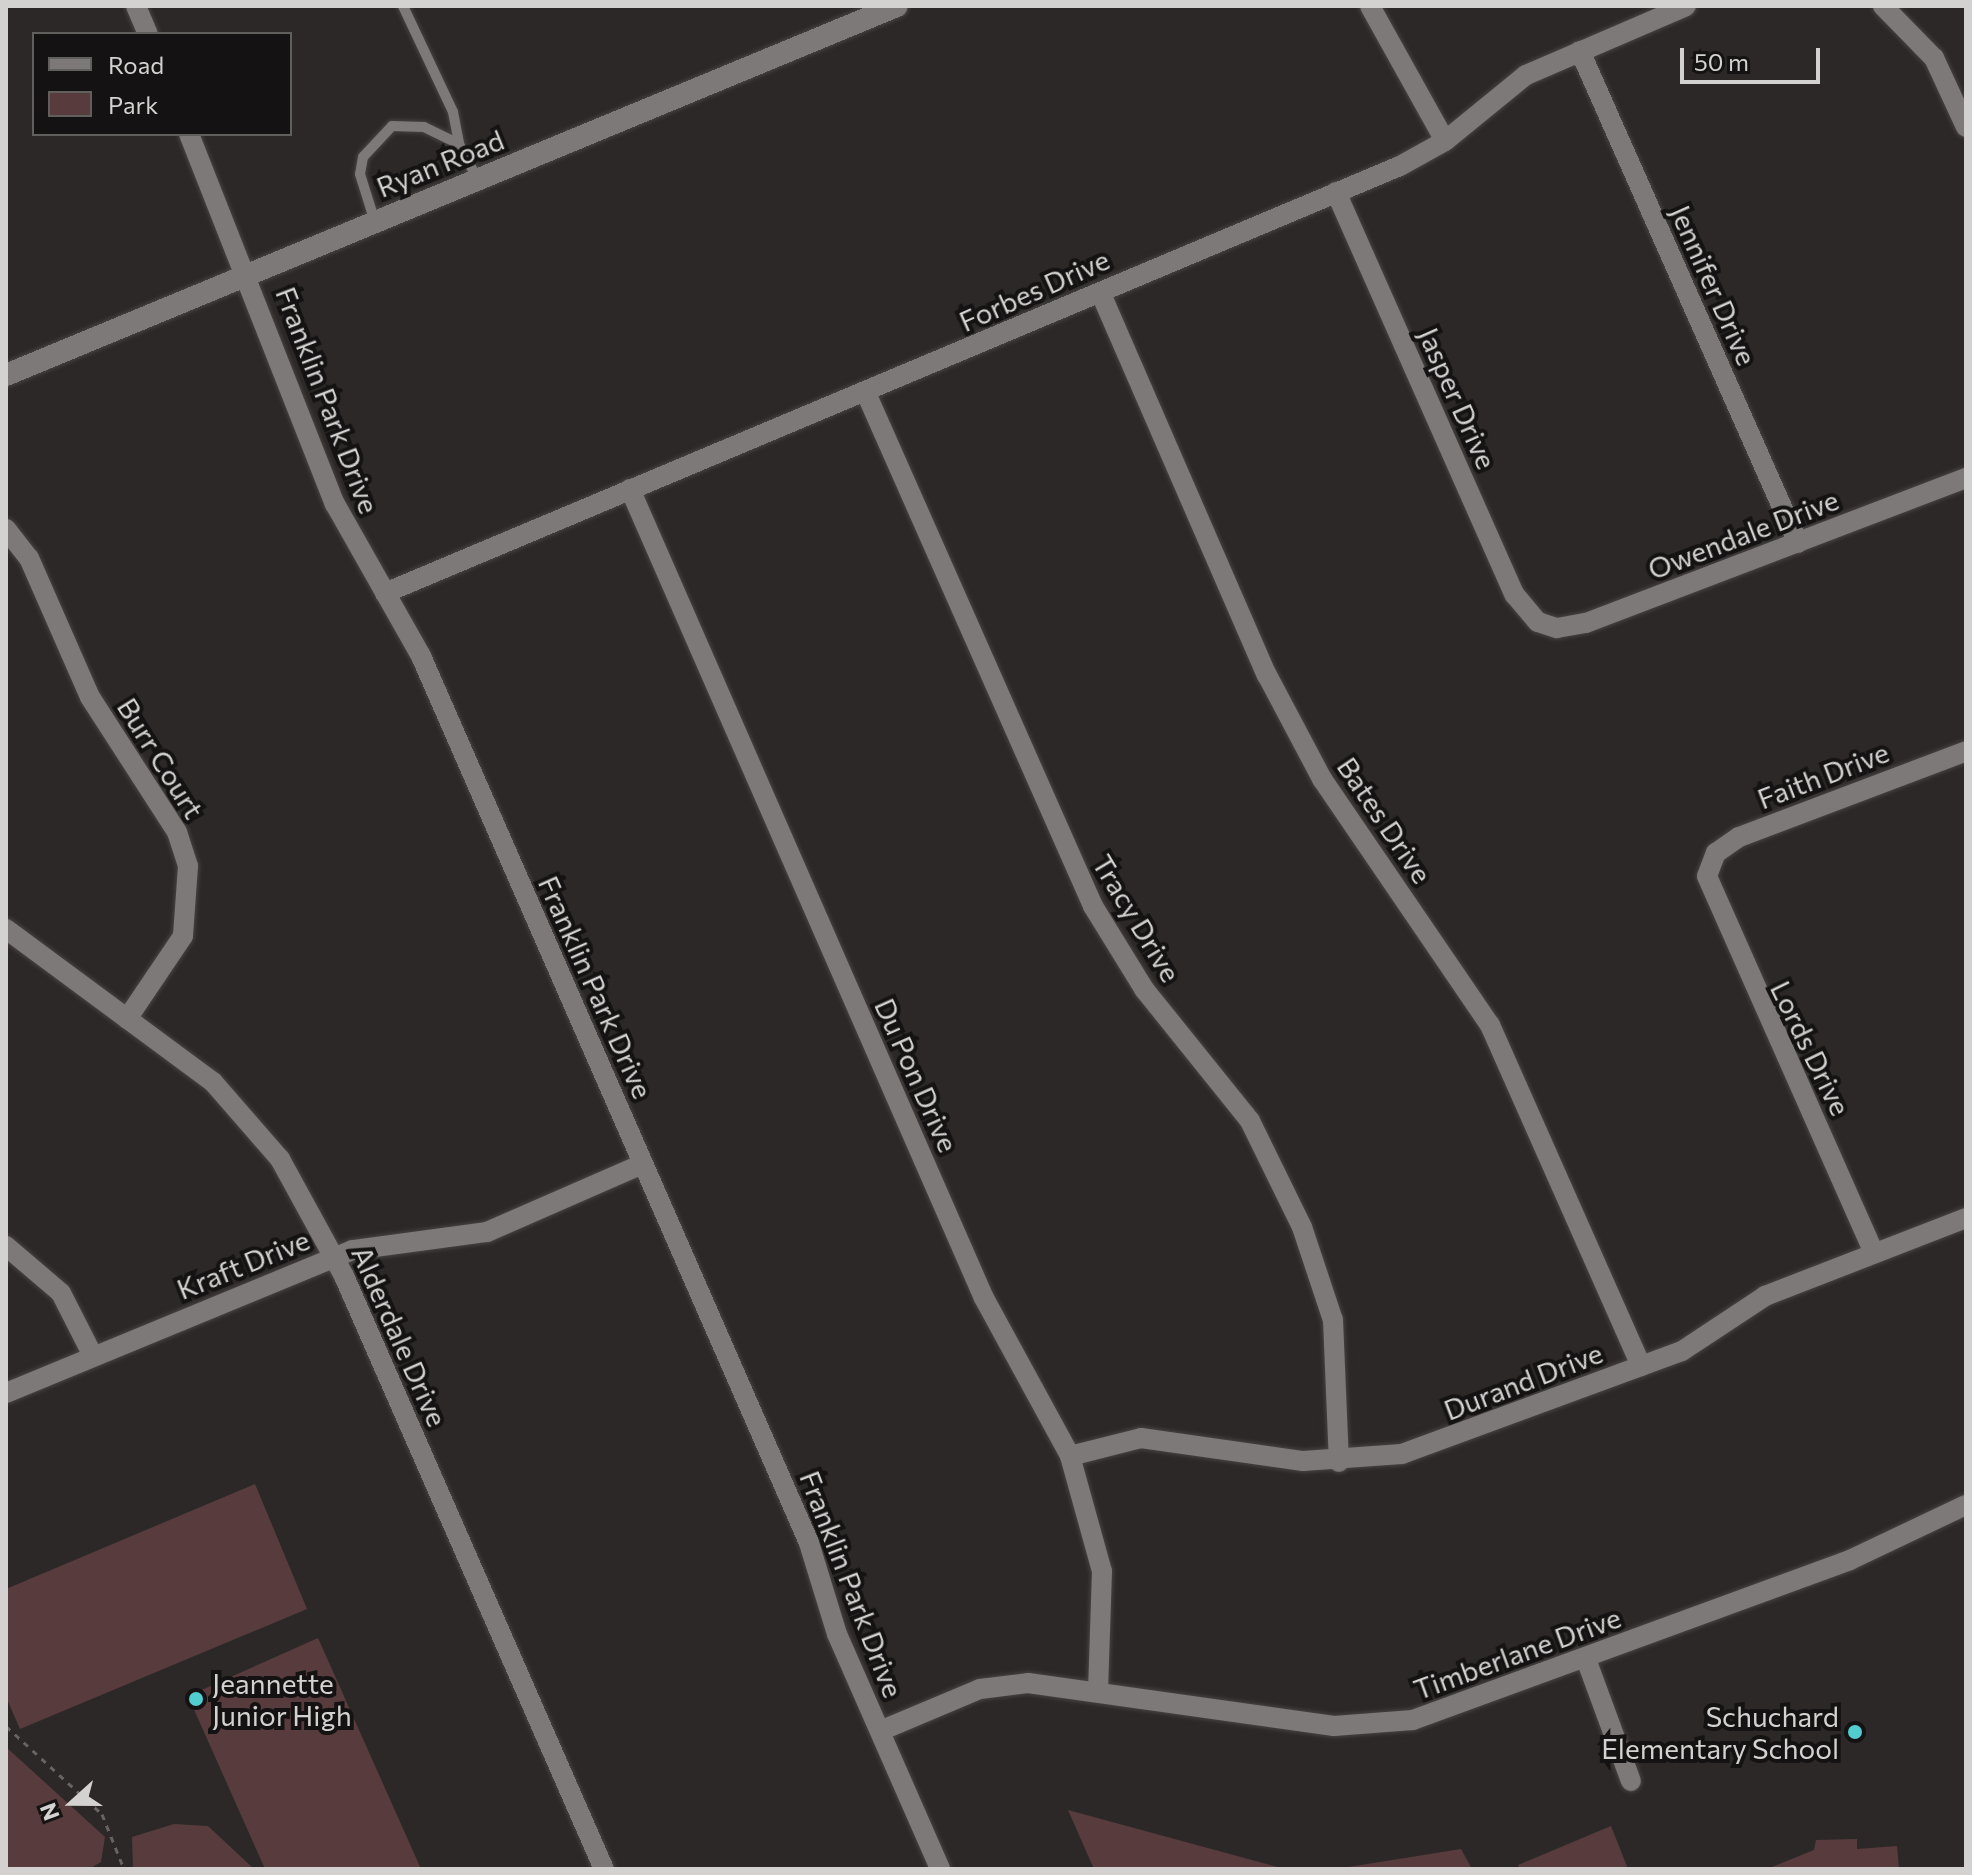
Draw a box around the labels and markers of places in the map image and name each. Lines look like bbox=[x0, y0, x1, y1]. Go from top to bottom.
place label: Jeannette Junior High bbox=[212, 1666, 352, 1732]
marker: Jeannette Junior High bbox=[187, 1690, 205, 1708]
place label: Schuchard Elementary School bbox=[1601, 1699, 1839, 1765]
marker: Schuchard Elementary School bbox=[1846, 1723, 1864, 1741]

